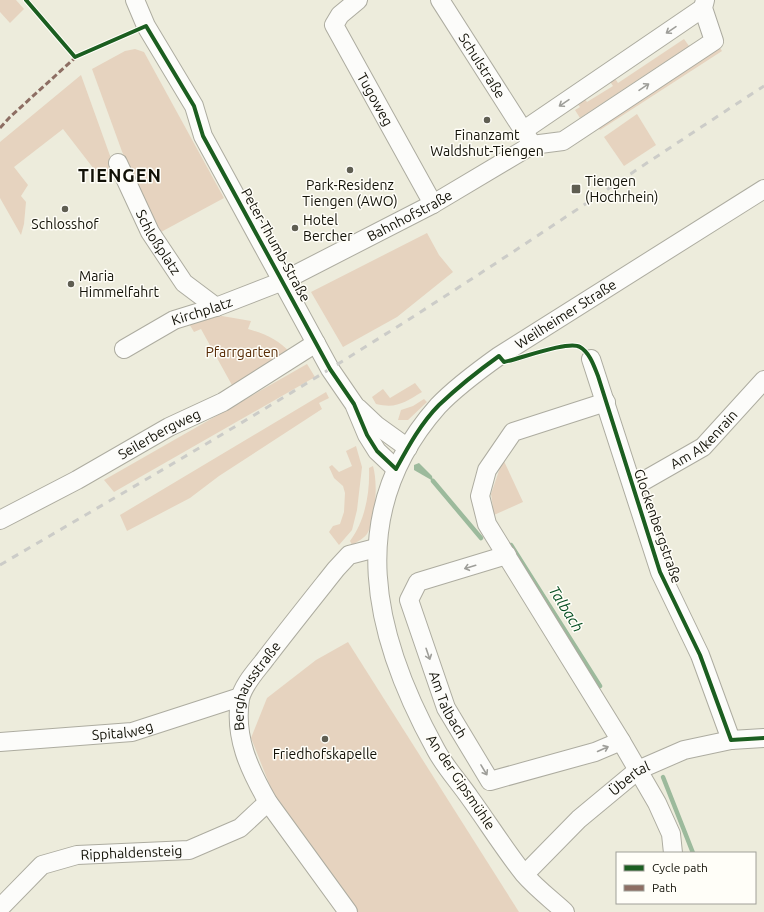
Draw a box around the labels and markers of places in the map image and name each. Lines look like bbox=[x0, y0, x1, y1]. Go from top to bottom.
marker: Finanzamt Waldshut-Tiengen bbox=[482, 115, 492, 125]
place label: Finanzamt Waldshut-Tiengen bbox=[430, 127, 544, 159]
marker: Park-Residenz Tiengen (AWO) bbox=[345, 165, 355, 175]
place label: Tiengen (Hochrhein) bbox=[585, 173, 659, 205]
place label: Park-Residenz Tiengen (AWO) bbox=[302, 177, 398, 209]
marker: Tiengen (Hochrhein) bbox=[570, 183, 582, 195]
marker: Schlosshof bbox=[60, 204, 70, 214]
place label: Hotel Bercher bbox=[303, 212, 353, 244]
place label: Schlosshof bbox=[31, 216, 99, 232]
marker: Hotel Bercher bbox=[290, 223, 300, 233]
place label: Maria Himmelfahrt bbox=[79, 268, 160, 300]
marker: Maria Himmelfahrt bbox=[66, 279, 76, 289]
marker: Friedhofskapelle bbox=[320, 734, 330, 744]
place label: Friedhofskapelle bbox=[273, 746, 377, 762]

